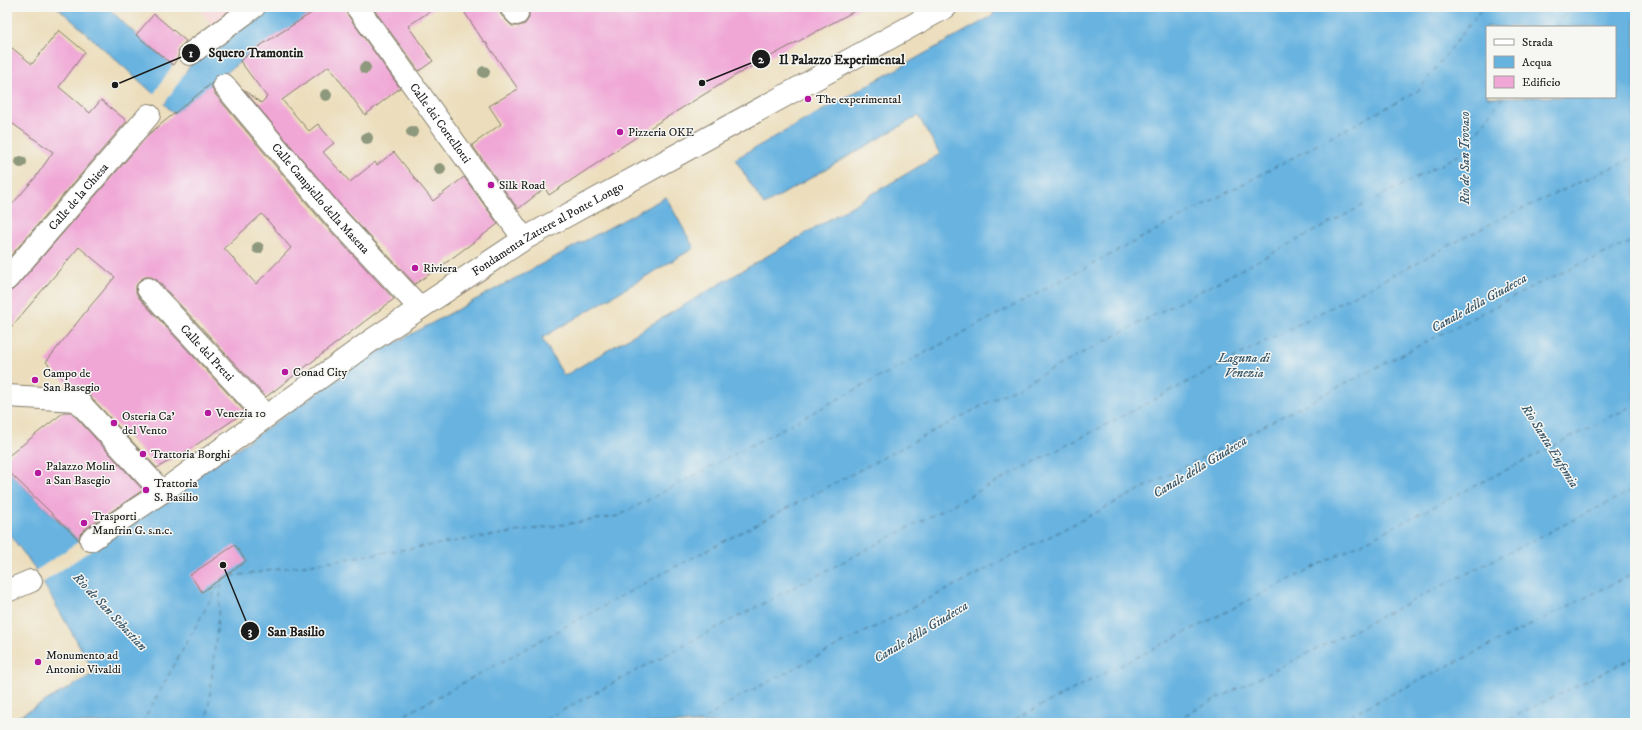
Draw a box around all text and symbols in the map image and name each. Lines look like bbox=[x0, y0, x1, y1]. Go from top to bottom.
legend bbox=[1486, 26, 1616, 98]
text: Strada bbox=[1522, 35, 1554, 50]
callout: Squero Tramontin bbox=[181, 40, 312, 65]
text: Squero Tramontin bbox=[209, 45, 304, 62]
text: 1 bbox=[189, 46, 194, 61]
callout: Il Palazzo Experimental bbox=[751, 47, 913, 72]
text: 2 bbox=[758, 52, 765, 67]
text: Il Palazzo Experimental bbox=[779, 52, 906, 69]
text: Acqua bbox=[1522, 55, 1553, 70]
text: Edificio bbox=[1522, 75, 1561, 90]
street label: Calle dei Cortellotti bbox=[407, 80, 474, 166]
place label: The experimental bbox=[816, 92, 901, 107]
marker: The experimental bbox=[803, 94, 813, 104]
water label: Rio de San Trovaso bbox=[1457, 111, 1473, 206]
place label: Pizzeria OKE bbox=[628, 125, 694, 140]
marker: Pizzeria OKE bbox=[615, 127, 625, 137]
street label: Calle Campiello della Masena bbox=[268, 140, 374, 258]
street label: Calle de la Chiesa bbox=[45, 159, 112, 233]
street label: Fondamenta Zattere al Ponte Longo bbox=[469, 178, 626, 279]
place label: Silk Road bbox=[499, 178, 545, 193]
marker: Silk Road bbox=[486, 180, 496, 190]
place label: Riviera bbox=[423, 261, 458, 276]
marker: Riviera bbox=[410, 263, 420, 273]
water label: Canale della Giudecca bbox=[1428, 270, 1530, 336]
street label: Calle del Pretti bbox=[177, 321, 237, 384]
water label: Laguna di Venezia bbox=[1217, 350, 1271, 381]
place label: Conad City bbox=[293, 365, 348, 380]
place label: Campo de San Basegio bbox=[43, 366, 100, 395]
marker: Conad City bbox=[280, 367, 290, 377]
marker: Campo de San Basegio bbox=[30, 375, 40, 385]
water label: Rio Santa Eufemia bbox=[1517, 400, 1582, 491]
place label: Venezia 10 bbox=[215, 406, 266, 421]
marker: Venezia 10 bbox=[203, 408, 213, 418]
place label: Osteria Ca' del Vento bbox=[122, 409, 175, 438]
marker: Osteria Ca' del Vento bbox=[109, 418, 119, 428]
water label: Canale della Giudecca bbox=[1150, 432, 1250, 501]
place label: Trattoria Borghi bbox=[151, 447, 230, 462]
marker: Trattoria Borghi bbox=[138, 449, 148, 459]
place label: Palazzo Molin a San Basegio bbox=[46, 459, 116, 488]
marker: Palazzo Molin a San Basegio bbox=[33, 468, 43, 478]
place label: Trattoria S. Basilio bbox=[154, 476, 198, 505]
marker: Trattoria S. Basilio bbox=[141, 485, 151, 495]
place label: Trasporti Manfrin G. s.n.c. bbox=[92, 509, 172, 538]
marker: Trasporti Manfrin G. s.n.c. bbox=[79, 518, 89, 528]
water label: Rio de San Sebastian bbox=[69, 569, 151, 655]
water label: Canale della Giudecca bbox=[871, 597, 971, 666]
callout: San Basilio bbox=[240, 619, 333, 644]
text: 3 bbox=[248, 624, 253, 639]
text: San Basilio bbox=[268, 624, 325, 640]
place label: Monumento ad Antonio Vivaldi bbox=[46, 648, 121, 677]
marker: Monumento ad Antonio Vivaldi bbox=[33, 657, 43, 667]

